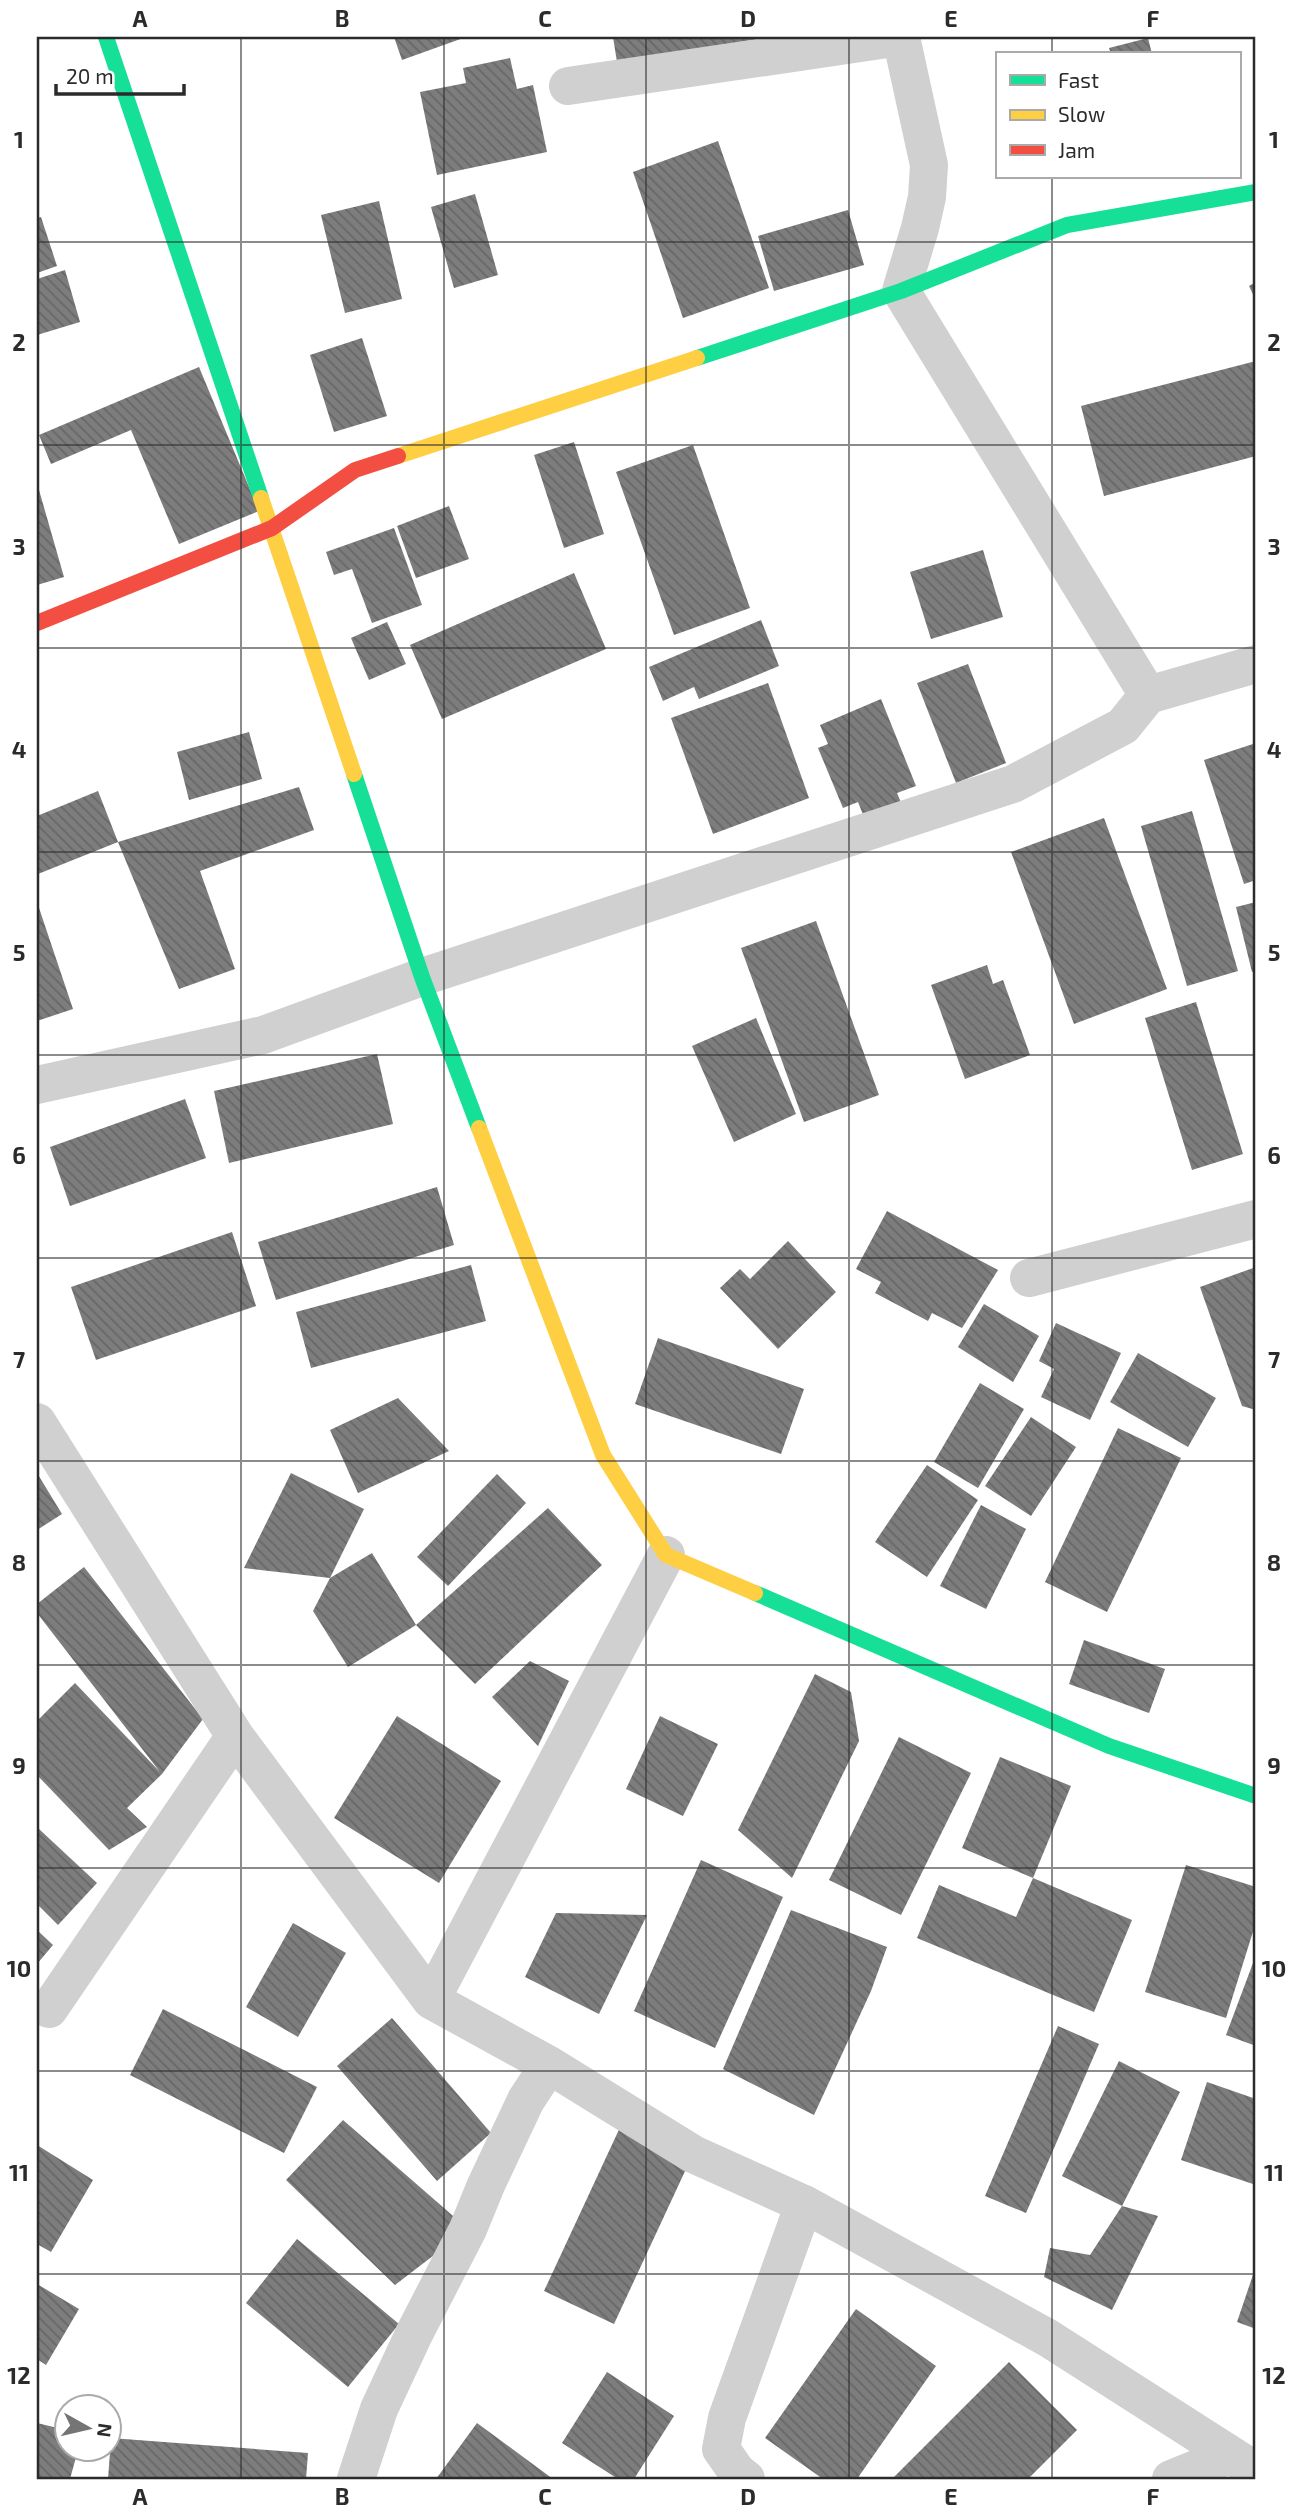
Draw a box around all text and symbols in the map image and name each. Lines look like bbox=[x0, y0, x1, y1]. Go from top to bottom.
text: A bbox=[132, 4, 148, 32]
text: B bbox=[335, 4, 349, 32]
text: C bbox=[538, 4, 552, 32]
text: D bbox=[740, 4, 756, 32]
text: E bbox=[944, 4, 958, 32]
text: F bbox=[1147, 4, 1160, 32]
scale bar bbox=[56, 52, 184, 96]
legend bbox=[996, 52, 1240, 178]
text: 20 m bbox=[66, 63, 114, 88]
text: Fast bbox=[1058, 67, 1099, 92]
text: Slow bbox=[1058, 101, 1105, 126]
text: 1 bbox=[14, 125, 24, 153]
text: 1 bbox=[1269, 125, 1279, 153]
text: Jam bbox=[1058, 137, 1095, 162]
text: 2 bbox=[12, 328, 26, 356]
text: 2 bbox=[1267, 328, 1281, 356]
text: 3 bbox=[12, 532, 26, 560]
text: 3 bbox=[1267, 532, 1281, 560]
text: 4 bbox=[12, 735, 26, 763]
text: 4 bbox=[1267, 735, 1281, 763]
text: 5 bbox=[13, 938, 25, 966]
text: 5 bbox=[1268, 938, 1280, 966]
text: 6 bbox=[12, 1141, 26, 1169]
text: 6 bbox=[1267, 1141, 1281, 1169]
text: 7 bbox=[13, 1345, 25, 1373]
text: 7 bbox=[1268, 1345, 1280, 1373]
text: 8 bbox=[12, 1548, 26, 1576]
text: 8 bbox=[1267, 1548, 1281, 1576]
text: 9 bbox=[12, 1751, 26, 1779]
text: 9 bbox=[1267, 1751, 1281, 1779]
text: 10 bbox=[7, 1954, 31, 1982]
text: 10 bbox=[1262, 1954, 1286, 1982]
text: 11 bbox=[9, 2158, 29, 2186]
text: 11 bbox=[1264, 2158, 1284, 2186]
text: 12 bbox=[7, 2361, 31, 2389]
text: 12 bbox=[1262, 2361, 1286, 2389]
north arrow bbox=[52, 2394, 122, 2464]
text: N bbox=[93, 2422, 118, 2439]
text: A bbox=[132, 2482, 148, 2510]
text: B bbox=[335, 2482, 349, 2510]
text: C bbox=[538, 2482, 552, 2510]
text: D bbox=[740, 2482, 756, 2510]
text: E bbox=[944, 2482, 958, 2510]
text: F bbox=[1147, 2482, 1160, 2510]

